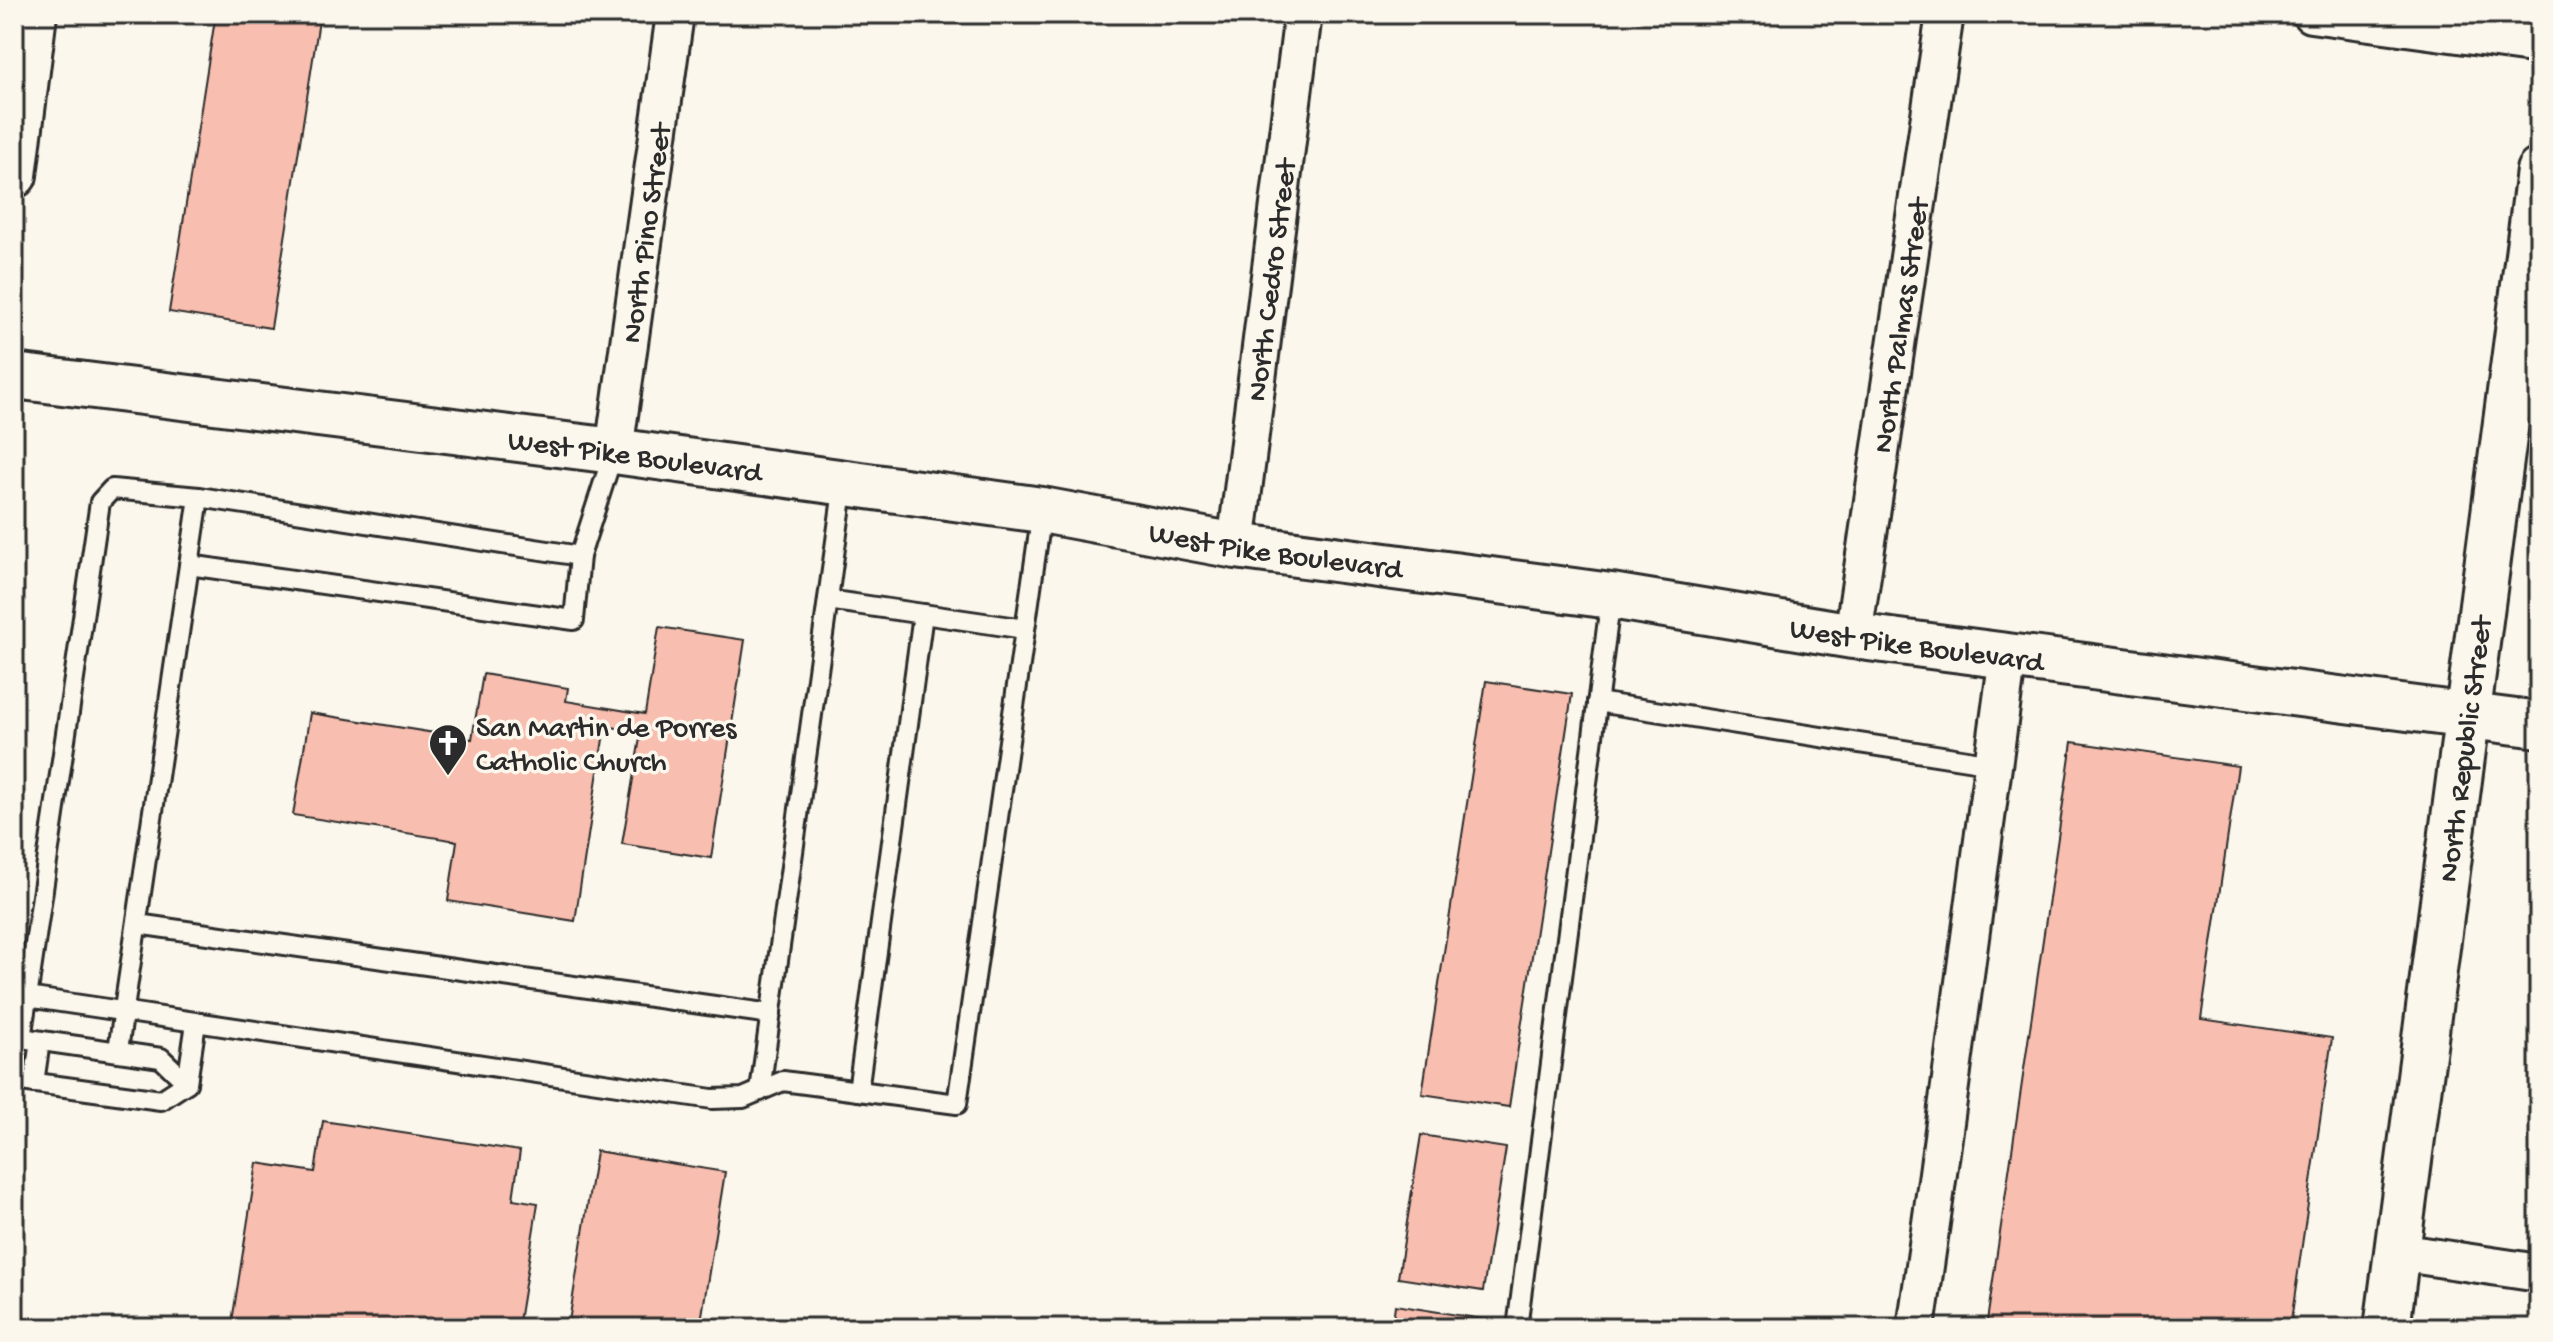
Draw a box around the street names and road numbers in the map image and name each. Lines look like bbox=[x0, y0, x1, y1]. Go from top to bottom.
street label: North Pino Street bbox=[616, 119, 682, 346]
street label: North Cedro Street bbox=[1241, 155, 1307, 404]
street label: North Palmas Street bbox=[1867, 194, 1940, 456]
street label: West Pike Boulevard bbox=[506, 425, 766, 493]
street label: West Pike Boulevard bbox=[1146, 517, 1406, 590]
street label: North Republic Street bbox=[2433, 612, 2503, 885]
street label: West Pike Boulevard bbox=[1787, 613, 2048, 683]

